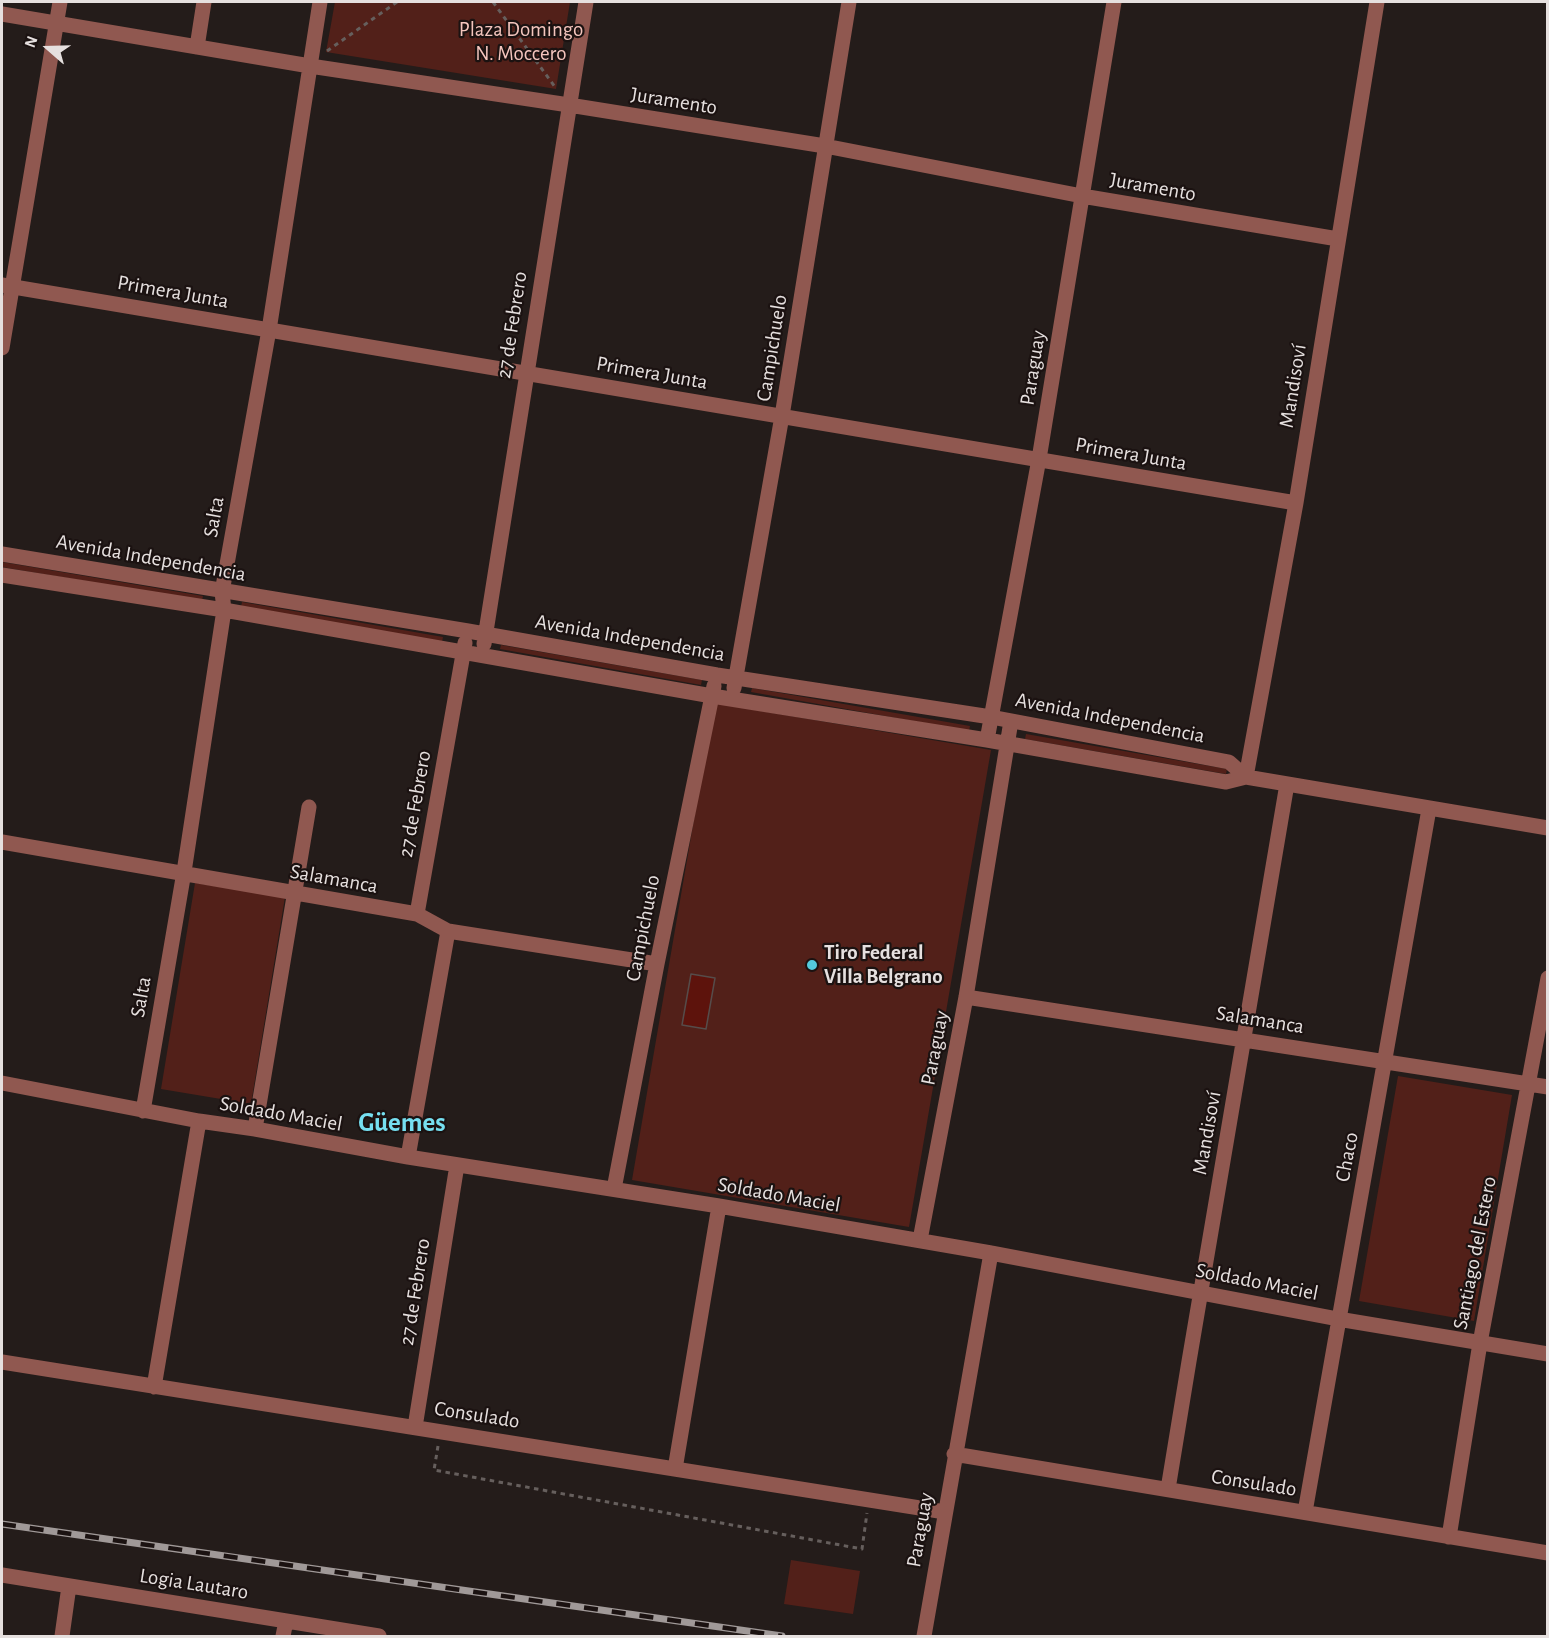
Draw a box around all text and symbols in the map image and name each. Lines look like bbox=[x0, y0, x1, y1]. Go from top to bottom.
park label: Plaza Domingo N. Moccero bbox=[459, 17, 583, 67]
north arrow bbox=[18, 18, 78, 78]
text: N bbox=[22, 34, 41, 50]
street label: Juramento bbox=[629, 82, 719, 120]
street label: Juramento bbox=[1108, 167, 1198, 207]
street label: Primera Junta bbox=[115, 270, 231, 314]
street label: 27 de Febrero bbox=[491, 270, 533, 380]
street label: Campichuelo bbox=[751, 293, 793, 403]
street label: Paraguay bbox=[1015, 329, 1051, 407]
street label: Mandisoví bbox=[1274, 342, 1312, 430]
street label: Primera Junta bbox=[594, 351, 710, 395]
street label: Primera Junta bbox=[1073, 432, 1189, 476]
street label: Salta bbox=[198, 495, 230, 539]
street label: Avenida Independencia bbox=[54, 529, 248, 587]
street label: Avenida Independencia bbox=[533, 609, 727, 667]
street label: Avenida Independencia bbox=[1013, 687, 1207, 749]
street label: 27 de Febrero bbox=[393, 749, 437, 859]
street label: Salamanca bbox=[288, 859, 380, 899]
street label: Campichuelo bbox=[620, 873, 666, 983]
place label: Tiro Federal Villa Belgrano bbox=[824, 940, 943, 990]
marker: Tiro Federal Villa Belgrano bbox=[805, 958, 819, 972]
street label: Salta bbox=[125, 975, 157, 1019]
street label: Salamanca bbox=[1214, 1001, 1306, 1039]
street label: Paraguay bbox=[915, 1009, 955, 1087]
street label: Mandisoví bbox=[1187, 1089, 1227, 1177]
street label: Soldado Maciel bbox=[218, 1091, 344, 1137]
district label: Güemes bbox=[358, 1107, 446, 1139]
street label: Chaco bbox=[1330, 1130, 1364, 1184]
street label: Soldado Maciel bbox=[716, 1172, 842, 1218]
street label: Santiago del Estero bbox=[1448, 1174, 1502, 1332]
street label: 27 de Febrero bbox=[394, 1237, 436, 1347]
street label: Soldado Maciel bbox=[1194, 1258, 1320, 1306]
street label: Consulado bbox=[433, 1396, 521, 1434]
street label: Consulado bbox=[1210, 1464, 1298, 1502]
street label: Paraguay bbox=[901, 1491, 939, 1569]
street label: Logia Lautaro bbox=[138, 1563, 250, 1605]

